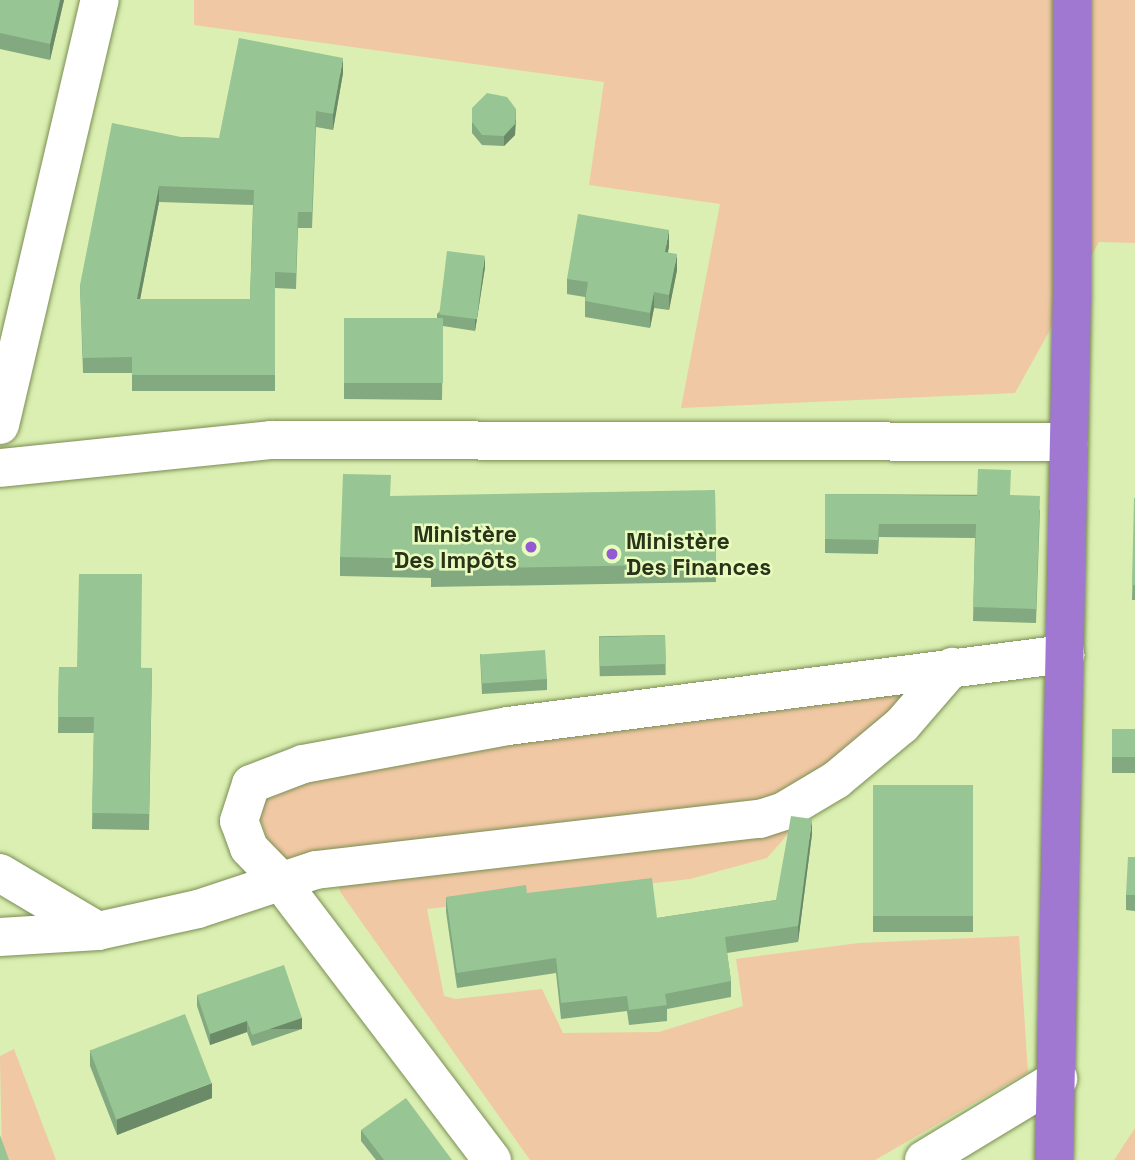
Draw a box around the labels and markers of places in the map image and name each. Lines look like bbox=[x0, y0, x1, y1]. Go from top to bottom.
place label: Ministère Des Impôts bbox=[394, 520, 517, 574]
place label: Ministère Des Finances bbox=[626, 527, 771, 581]
marker: Ministère Des Impôts bbox=[523, 539, 539, 555]
marker: Ministère Des Finances bbox=[604, 546, 620, 562]

